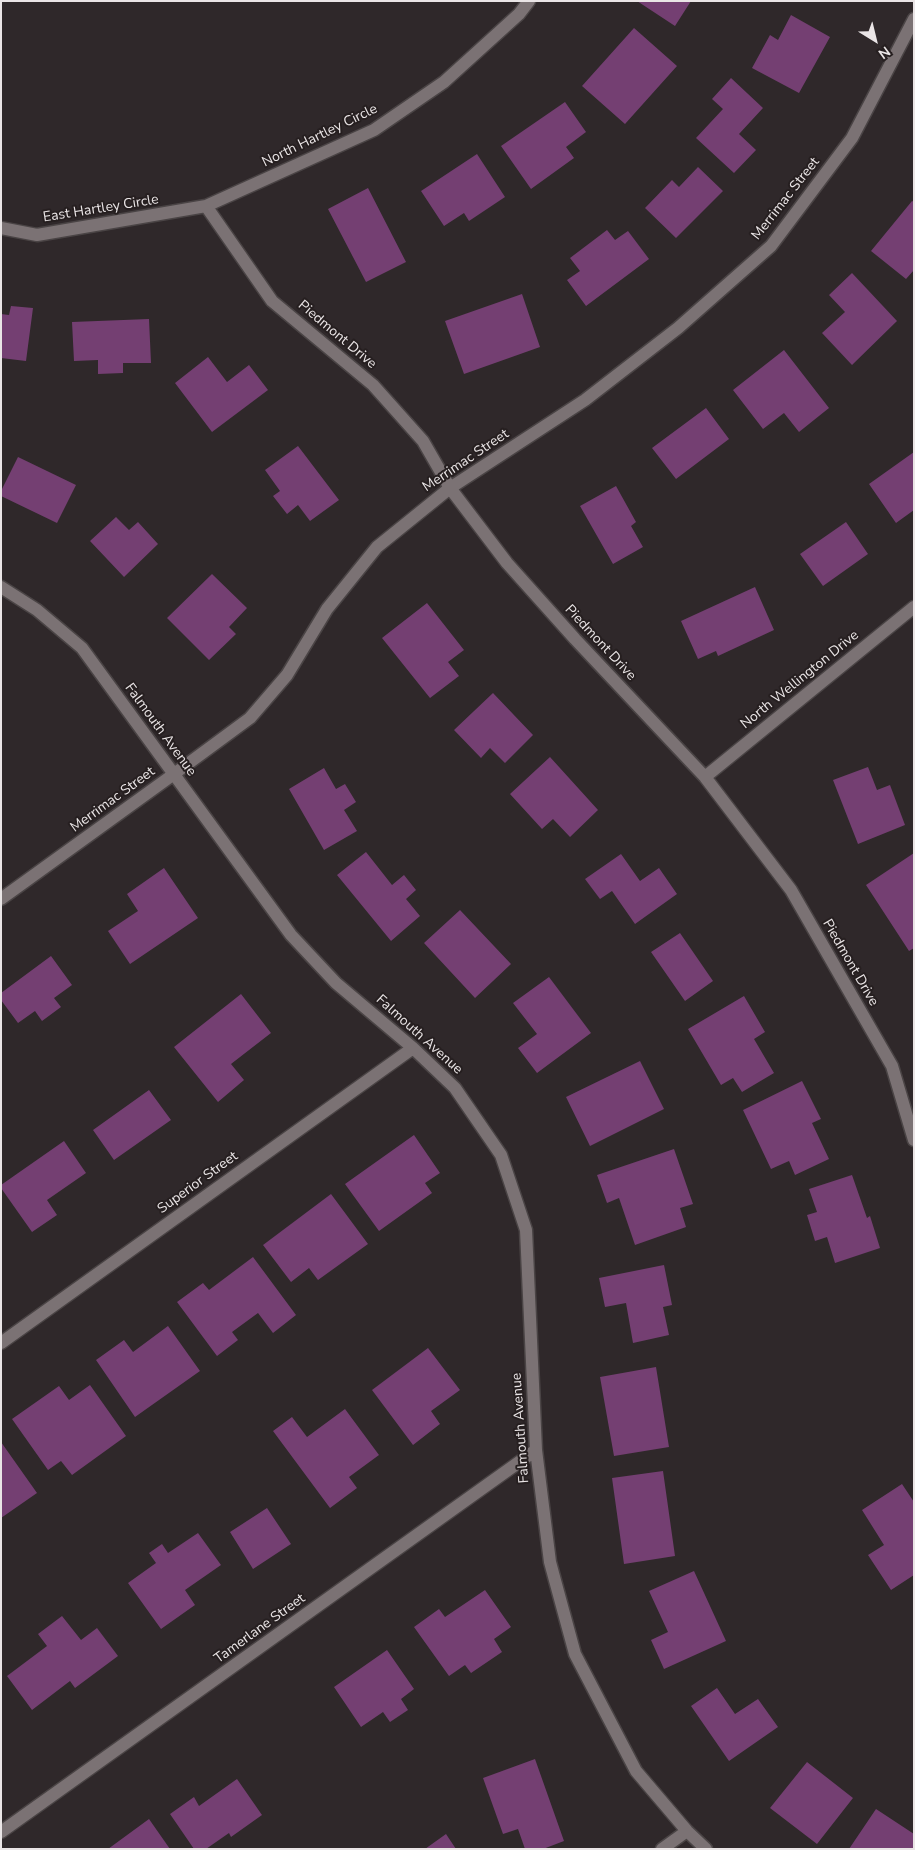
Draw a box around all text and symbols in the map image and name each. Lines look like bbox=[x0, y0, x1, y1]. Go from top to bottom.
north arrow bbox=[850, 15, 900, 65]
text: N bbox=[874, 42, 894, 63]
street label: North Hartley Circle bbox=[260, 101, 380, 171]
street label: Merrimac Street bbox=[748, 154, 824, 244]
street label: East Hartley Circle bbox=[42, 192, 160, 226]
street label: Piedmont Drive bbox=[294, 297, 380, 373]
street label: Merrimac Street bbox=[420, 426, 512, 496]
street label: Piedmont Drive bbox=[561, 602, 639, 684]
street label: North Wellington Drive bbox=[738, 627, 862, 733]
street label: Falmouth Avenue bbox=[121, 680, 199, 780]
street label: Merrimac Street bbox=[67, 764, 159, 836]
street label: Piedmont Drive bbox=[818, 917, 882, 1009]
street label: Falmouth Avenue bbox=[372, 992, 466, 1078]
street label: Superior Street bbox=[155, 1148, 241, 1218]
street label: Falmouth Avenue bbox=[509, 1372, 533, 1484]
street label: Tamerlane Street bbox=[211, 1590, 309, 1668]

